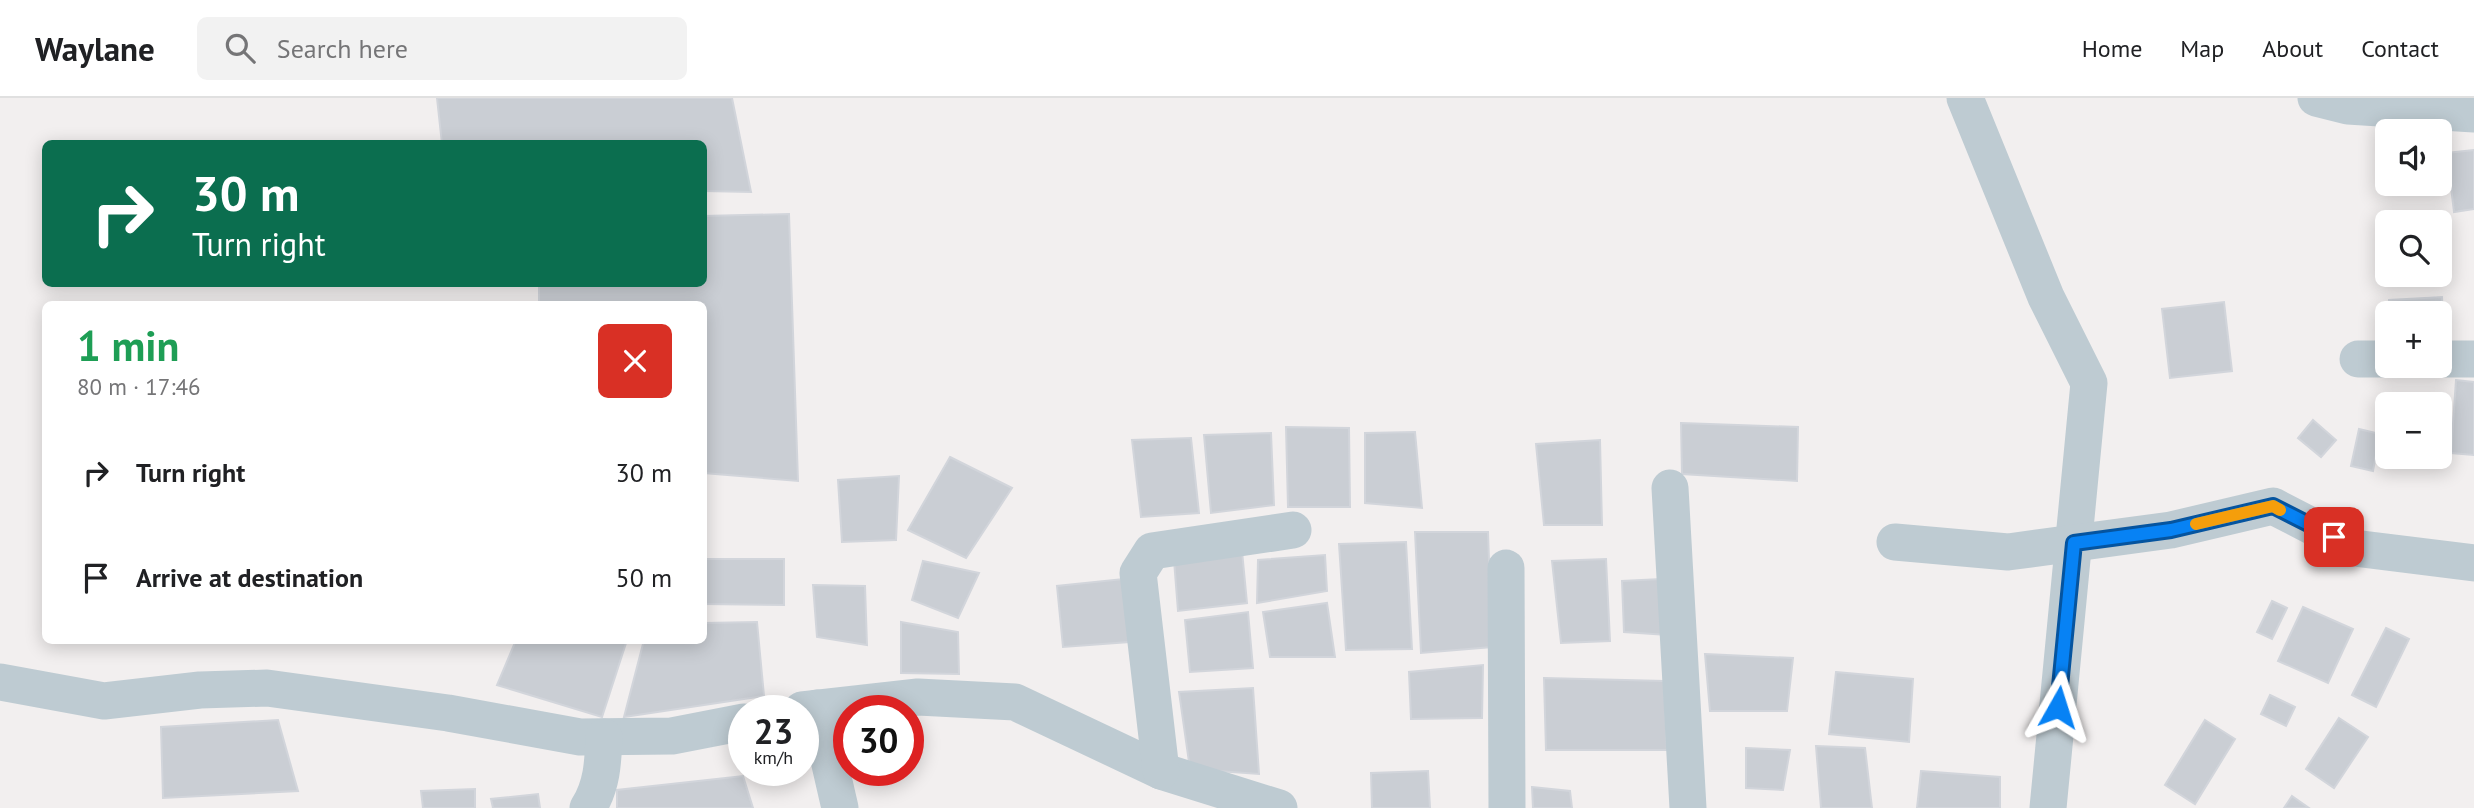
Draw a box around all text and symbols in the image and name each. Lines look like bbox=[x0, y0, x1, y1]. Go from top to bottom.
search box bbox=[197, 17, 687, 80]
text: Waylane bbox=[35, 27, 155, 70]
icon: search bbox=[221, 29, 259, 67]
text: Search here bbox=[277, 32, 408, 65]
text: Home bbox=[2082, 33, 2142, 64]
text: Map bbox=[2180, 33, 2224, 64]
text: About bbox=[2262, 33, 2323, 64]
text: Contact bbox=[2361, 33, 2439, 64]
map controls bbox=[2375, 119, 2452, 469]
button: sound bbox=[2375, 119, 2452, 196]
text: 30 m bbox=[192, 161, 299, 225]
icon: right bbox=[77, 168, 168, 259]
button: search bbox=[2375, 210, 2452, 287]
text: Turn right bbox=[192, 223, 326, 265]
button: + bbox=[2375, 301, 2452, 378]
text: 1 min bbox=[77, 318, 179, 373]
button: close bbox=[598, 324, 672, 398]
text: 80 m · 17:46 bbox=[77, 372, 201, 401]
button: − bbox=[2375, 392, 2452, 469]
icon: right bbox=[77, 454, 115, 492]
text: Turn right bbox=[136, 456, 245, 489]
text: 30 m bbox=[616, 456, 672, 489]
pin bbox=[2304, 507, 2364, 567]
icon: arrive bbox=[2315, 518, 2353, 556]
icon: arrive bbox=[77, 559, 115, 597]
text: Arrive at destination bbox=[136, 561, 363, 594]
text: 50 m bbox=[616, 561, 672, 594]
position arrow bbox=[2021, 670, 2095, 744]
speed limit sign: 30 bbox=[833, 695, 924, 786]
text: 23 bbox=[754, 708, 793, 754]
text: km/h bbox=[754, 746, 793, 769]

